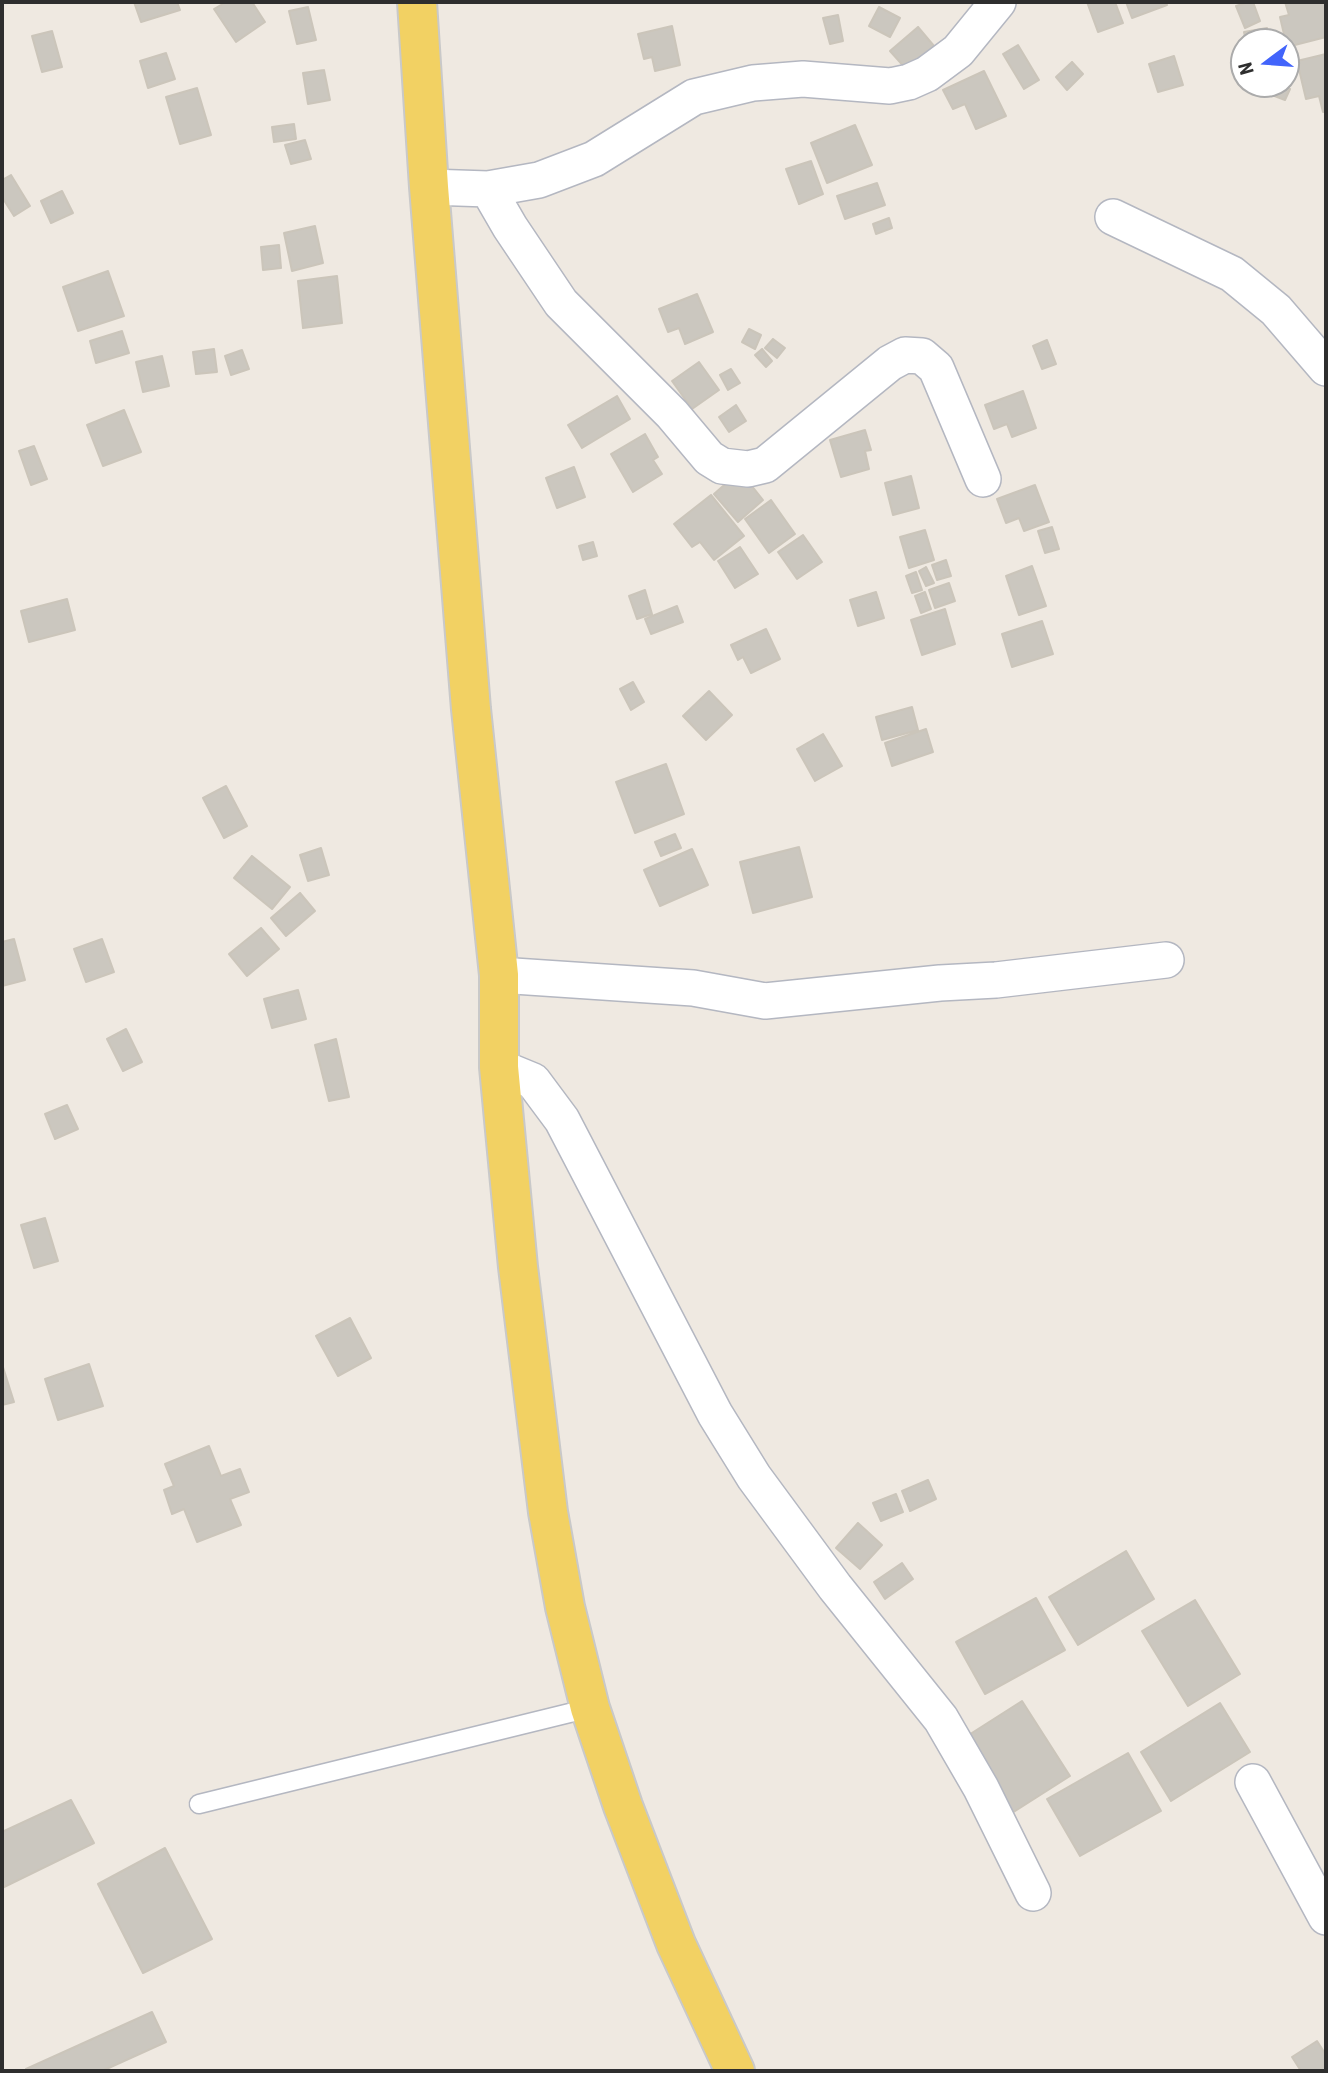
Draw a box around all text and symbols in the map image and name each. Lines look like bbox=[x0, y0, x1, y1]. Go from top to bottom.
north arrow bbox=[1230, 28, 1300, 98]
text: N bbox=[1234, 60, 1259, 77]

